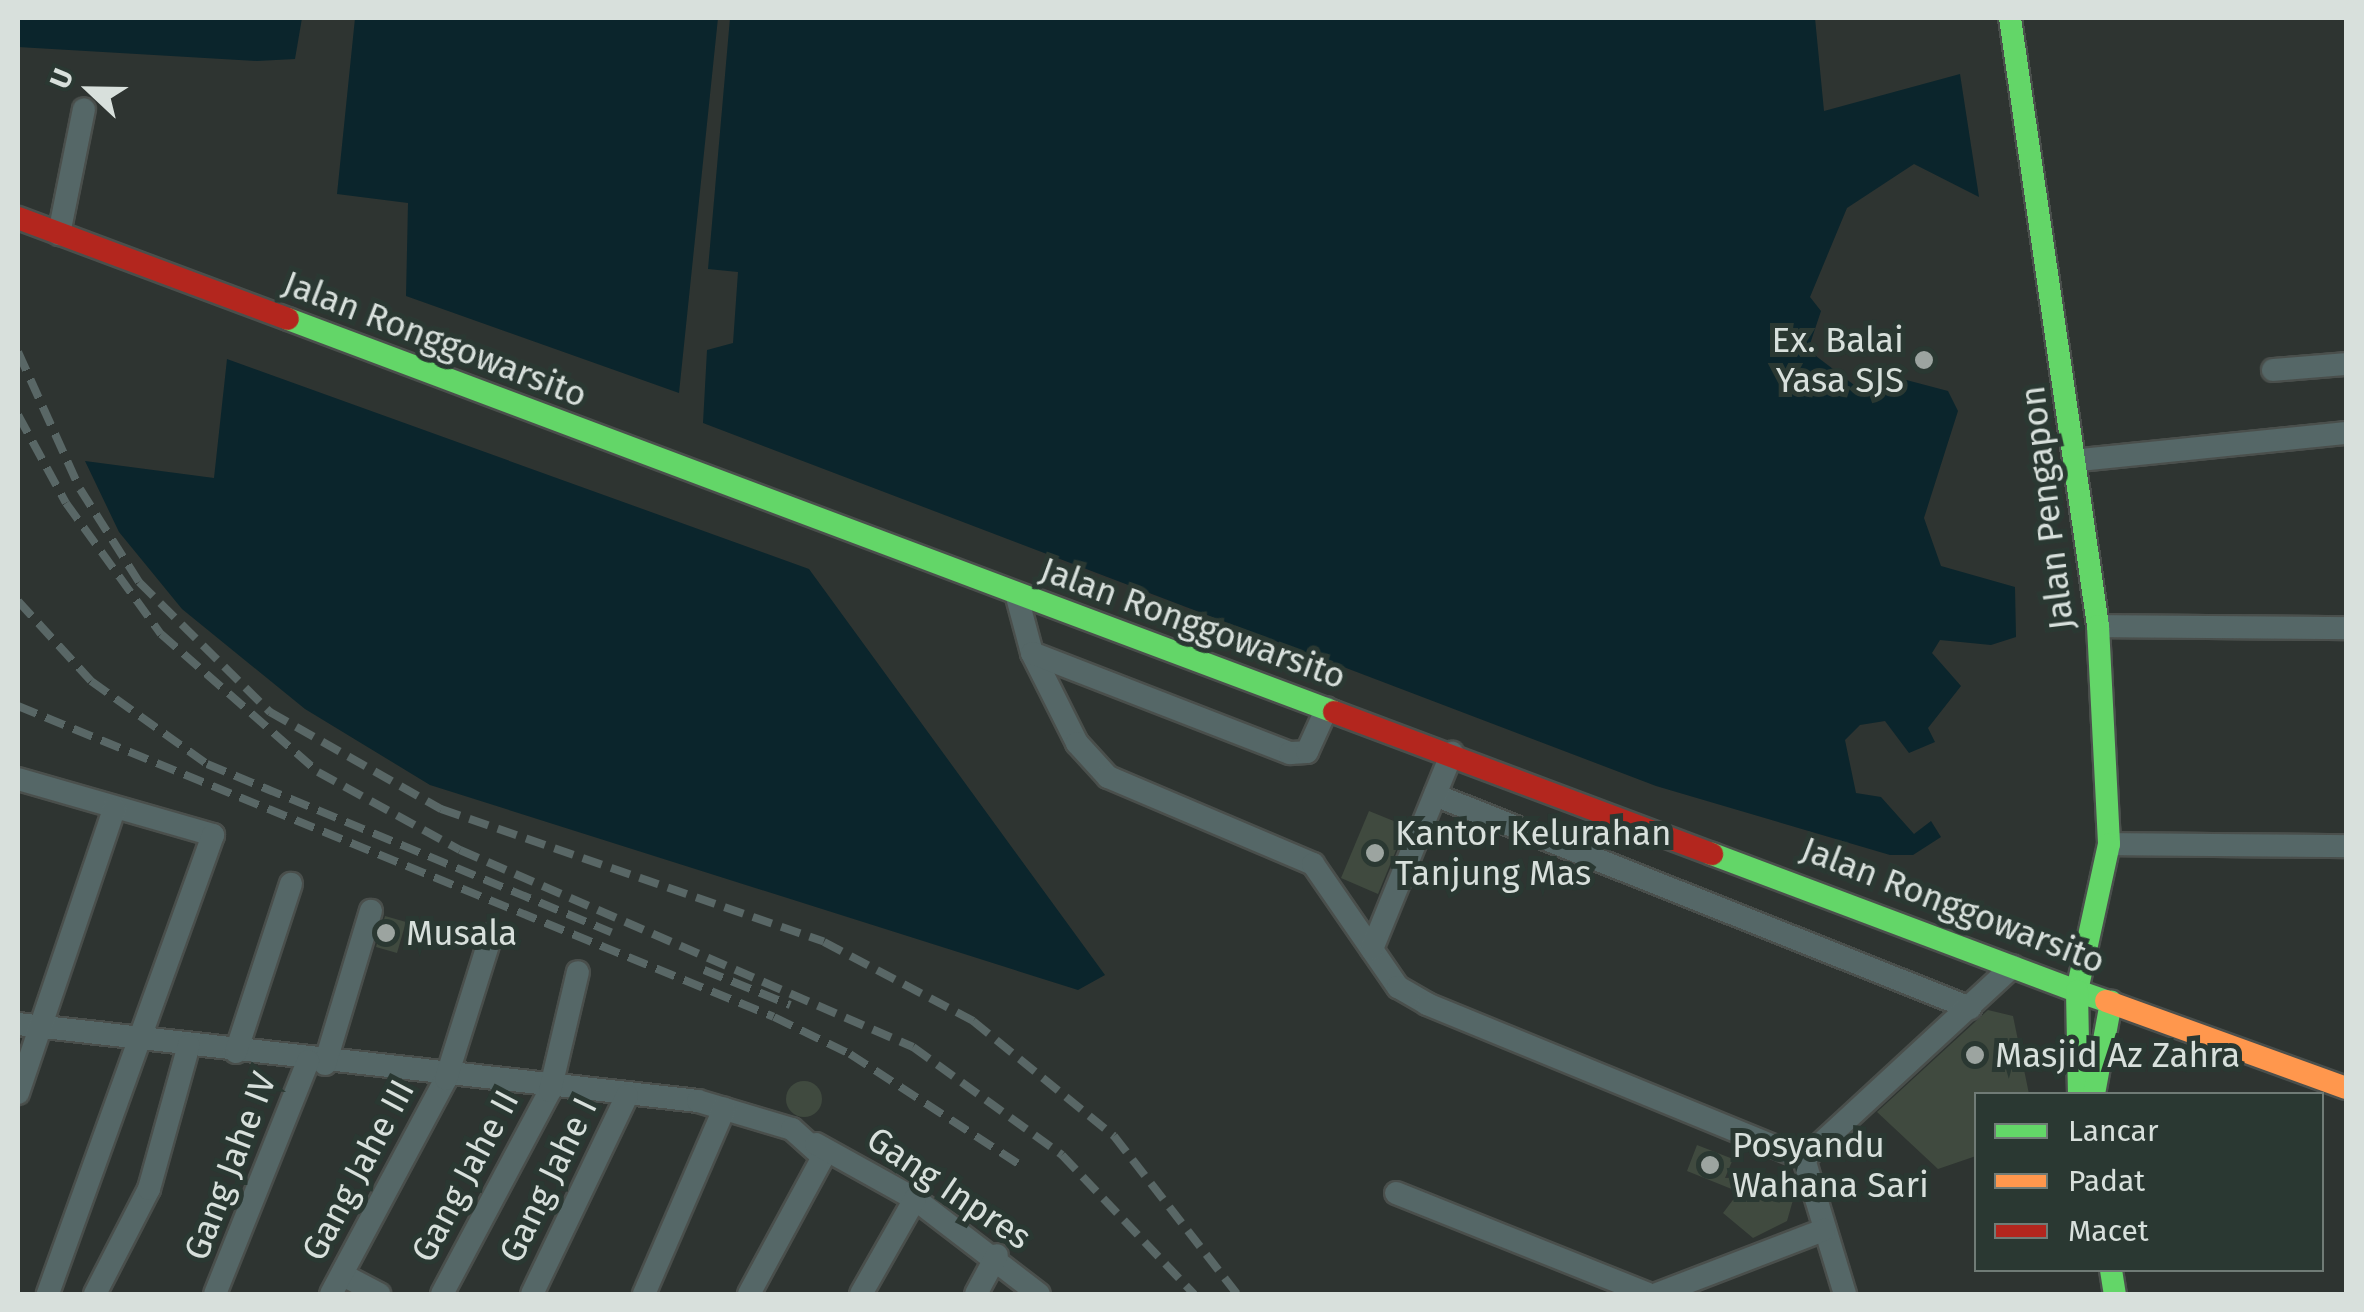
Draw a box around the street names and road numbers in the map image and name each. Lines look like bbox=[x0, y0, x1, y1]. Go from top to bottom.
street label: Jalan Ronggowarsito bbox=[277, 262, 593, 416]
street label: Jalan Pengapon bbox=[2011, 384, 2083, 632]
street label: Jalan Ronggowarsito bbox=[1035, 548, 1351, 698]
street label: Jalan Ronggowarsito bbox=[1795, 828, 2111, 982]
street label: Gang Jahe IV bbox=[175, 1066, 285, 1266]
street label: Gang Jahe III bbox=[293, 1072, 423, 1268]
street label: Gang Jahe II bbox=[402, 1083, 528, 1269]
street label: Gang Jahe I bbox=[490, 1091, 606, 1269]
street label: Gang Inpres bbox=[859, 1118, 1039, 1258]

